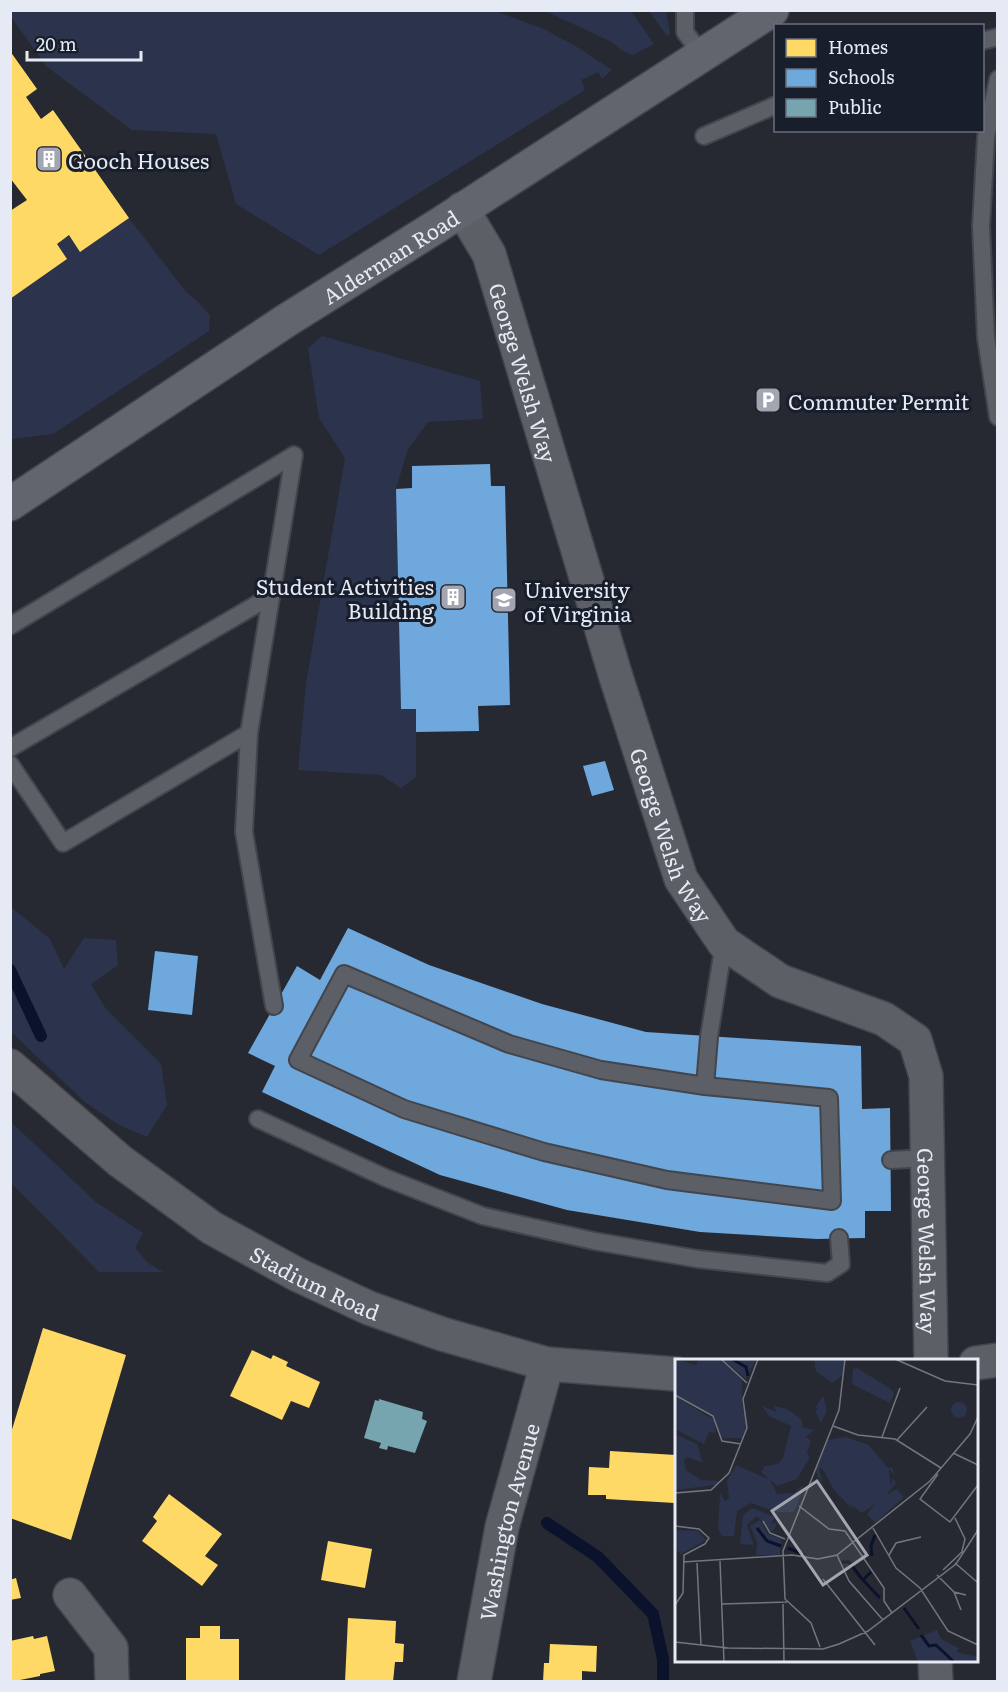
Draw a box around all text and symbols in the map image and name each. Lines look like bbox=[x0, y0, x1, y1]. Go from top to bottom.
scale bar bbox=[27, 24, 141, 62]
legend bbox=[774, 24, 984, 132]
text: 20 m bbox=[36, 30, 77, 57]
text: Homes bbox=[828, 33, 888, 60]
text: Schools bbox=[828, 63, 894, 90]
text: Public bbox=[828, 93, 882, 120]
building icon: Gooch Houses bbox=[34, 144, 64, 174]
place label: Gooch Houses bbox=[68, 144, 209, 175]
street label: Alderman Road bbox=[316, 201, 464, 310]
street label: George Welsh Way bbox=[483, 279, 566, 467]
parking icon: Commuter Permit bbox=[753, 385, 783, 415]
place label: Commuter Permit bbox=[788, 385, 970, 416]
place label: Student Activities Building bbox=[256, 570, 434, 625]
place label: University of Virginia bbox=[524, 573, 632, 628]
building icon: Student Activities Building bbox=[438, 582, 468, 612]
school or university icon: University of Virginia bbox=[489, 585, 519, 615]
street label: George Welsh Way bbox=[624, 743, 722, 929]
street label: George Welsh Way bbox=[912, 1148, 946, 1335]
street label: Stadium Road bbox=[245, 1237, 385, 1326]
inset map bbox=[675, 1359, 978, 1662]
street label: Washington Avenue bbox=[470, 1419, 546, 1623]

